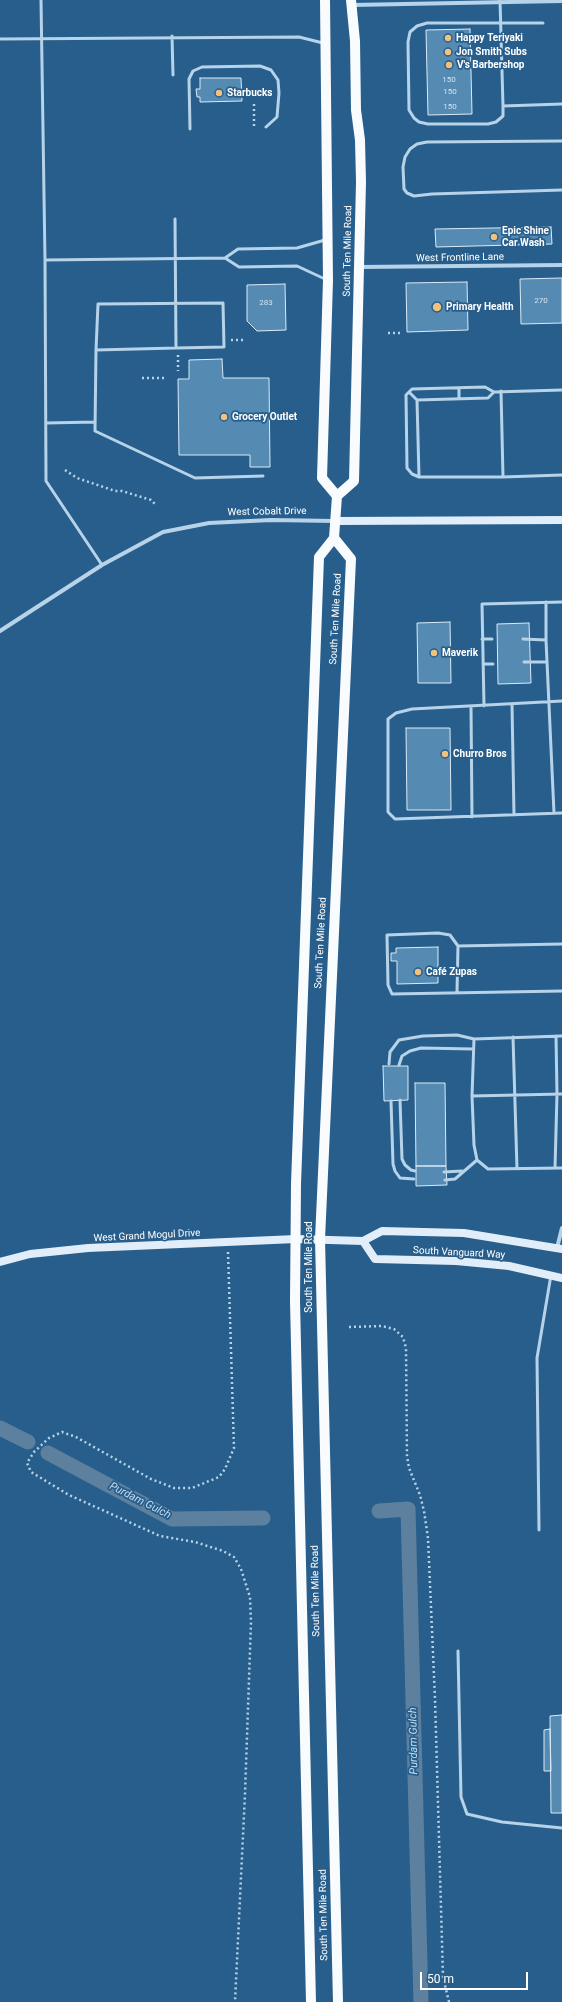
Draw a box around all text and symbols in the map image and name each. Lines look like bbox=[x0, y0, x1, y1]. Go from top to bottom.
place label: Happy Teriyaki bbox=[456, 32, 523, 44]
marker: Happy Teriyaki bbox=[443, 33, 453, 43]
place label: Jon Smith Subs bbox=[456, 46, 527, 58]
marker: Jon Smith Subs bbox=[443, 47, 453, 57]
place label: V's Barbershop bbox=[457, 59, 524, 71]
marker: V's Barbershop bbox=[444, 60, 454, 70]
house number: 150 bbox=[442, 75, 456, 85]
place label: Starbucks bbox=[227, 87, 272, 99]
house number: 150 bbox=[443, 87, 457, 97]
marker: Starbucks bbox=[214, 88, 224, 98]
house number: 150 bbox=[443, 102, 457, 112]
street label: South Ten Mile Road bbox=[341, 205, 355, 297]
place label: Epic Shine Car Wash bbox=[502, 225, 549, 248]
marker: Epic Shine Car Wash bbox=[489, 232, 499, 242]
street label: West Frontline Lane bbox=[416, 251, 504, 265]
house number: 270 bbox=[534, 296, 548, 306]
house number: 283 bbox=[259, 298, 273, 308]
marker: Primary Health bbox=[431, 301, 443, 313]
place label: Primary Health bbox=[446, 301, 513, 313]
place label: Grocery Outlet bbox=[232, 411, 297, 423]
marker: Grocery Outlet bbox=[219, 412, 229, 422]
street label: West Cobalt Drive bbox=[227, 505, 307, 519]
street label: South Ten Mile Road bbox=[328, 573, 344, 665]
place label: Maverik bbox=[442, 647, 478, 659]
marker: Maverik bbox=[429, 648, 439, 658]
place label: Churro Bros bbox=[453, 748, 507, 760]
marker: Churro Bros bbox=[440, 749, 450, 759]
street label: South Ten Mile Road bbox=[313, 897, 329, 989]
place label: Café Zupas bbox=[426, 966, 477, 978]
marker: Café Zupas bbox=[413, 967, 423, 977]
street label: South Ten Mile Road bbox=[303, 1221, 315, 1313]
street label: West Grand Mogul Drive bbox=[93, 1227, 201, 1245]
street label: South Vanguard Way bbox=[413, 1245, 505, 1261]
water label: Purdam Gulch bbox=[107, 1480, 173, 1522]
street label: South Ten Mile Road bbox=[309, 1545, 323, 1637]
water label: Purdam Gulch bbox=[407, 1707, 421, 1775]
street label: South Ten Mile Road bbox=[317, 1869, 331, 1961]
scale bar bbox=[422, 1964, 530, 1990]
text: 50 m bbox=[427, 1972, 454, 1986]

